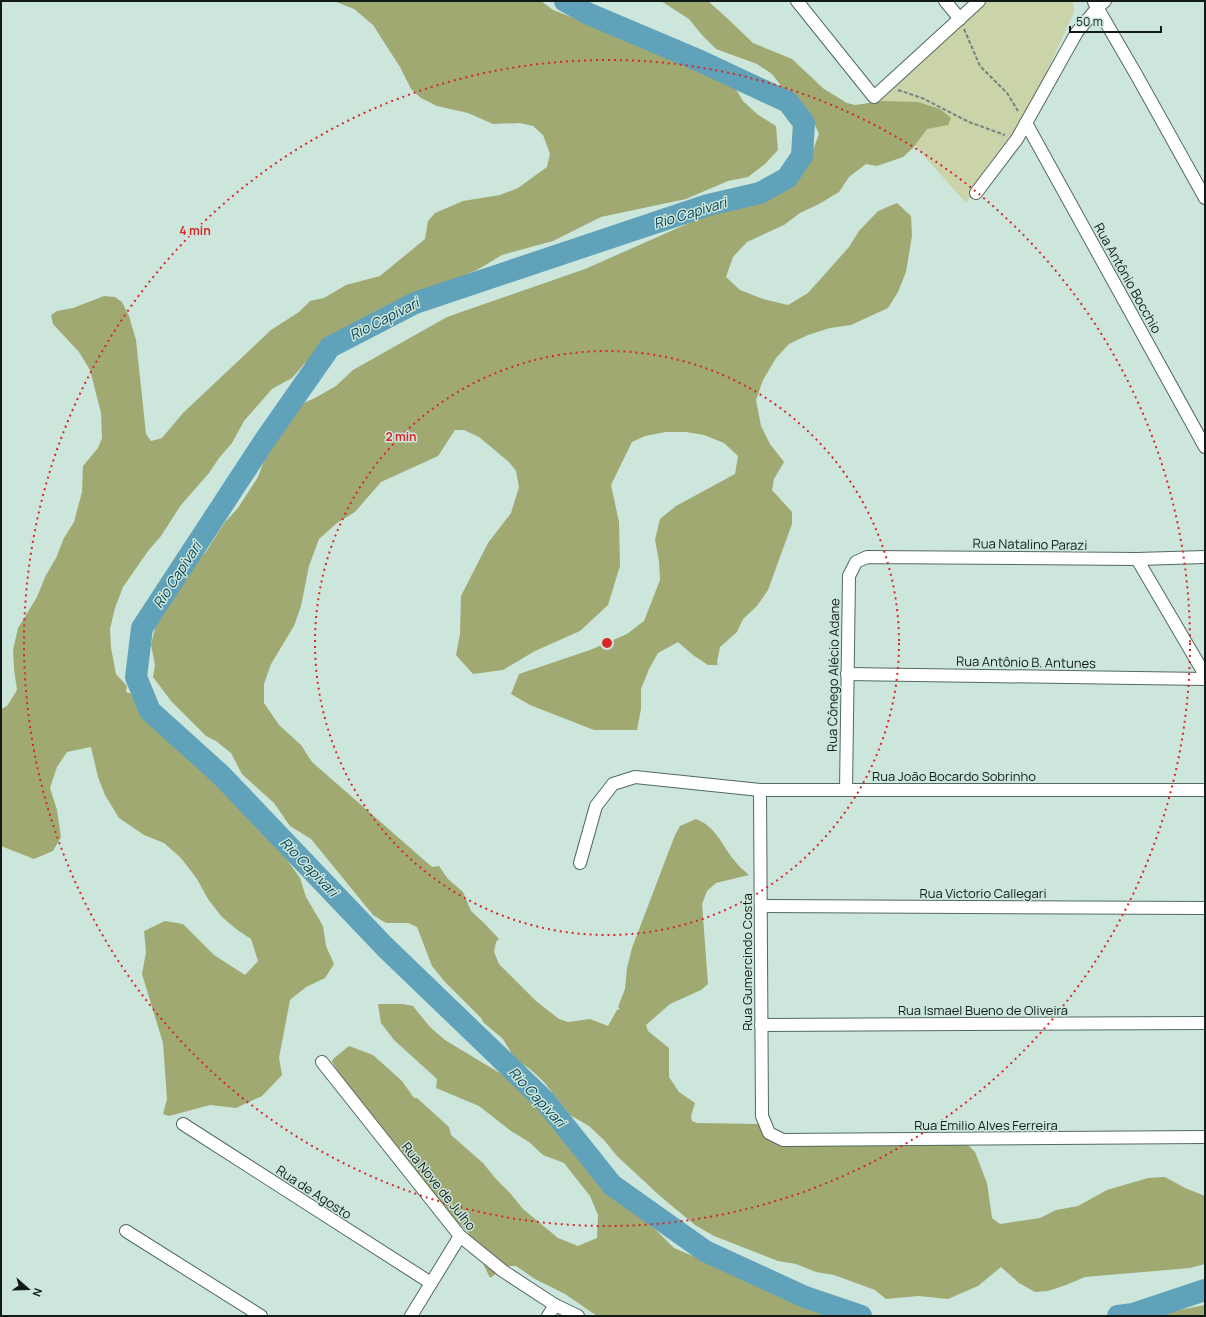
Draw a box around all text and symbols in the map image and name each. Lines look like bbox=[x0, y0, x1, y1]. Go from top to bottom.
scale bar bbox=[1070, 8, 1161, 34]
text: 50 m bbox=[1076, 13, 1103, 30]
water label: Rio Capivari bbox=[651, 192, 730, 233]
street label: Rua Antônio Bocchio bbox=[1090, 220, 1166, 337]
text: 4 min bbox=[179, 222, 211, 239]
water label: Rio Capivari bbox=[346, 292, 423, 344]
text: 2 min bbox=[385, 428, 417, 445]
street label: Rua Natalino Parazi bbox=[973, 534, 1087, 554]
water label: Rio Capivari bbox=[148, 537, 206, 611]
street label: Rua Cônego Alécio Adane bbox=[823, 598, 843, 752]
centre of rings bbox=[600, 636, 614, 650]
street label: Rua Antônio B. Antunes bbox=[956, 652, 1096, 672]
street label: Rua João Bocardo Sobrinho bbox=[872, 767, 1036, 785]
water label: Rio Capivari bbox=[276, 833, 344, 902]
street label: Rua Victorio Callegari bbox=[919, 884, 1047, 902]
street label: Rua Gumercindo Costa bbox=[738, 893, 756, 1031]
street label: Rua Ismael Bueno de Oliveira bbox=[898, 1001, 1068, 1019]
water label: Rio Capivari bbox=[505, 1063, 571, 1132]
street label: Rua Emilio Alves Ferreira bbox=[914, 1116, 1058, 1134]
street label: Rua Nove de Julho bbox=[398, 1138, 480, 1234]
street label: Rua de Agosto bbox=[273, 1161, 355, 1223]
north arrow bbox=[8, 1269, 48, 1309]
text: N bbox=[29, 1286, 46, 1299]

